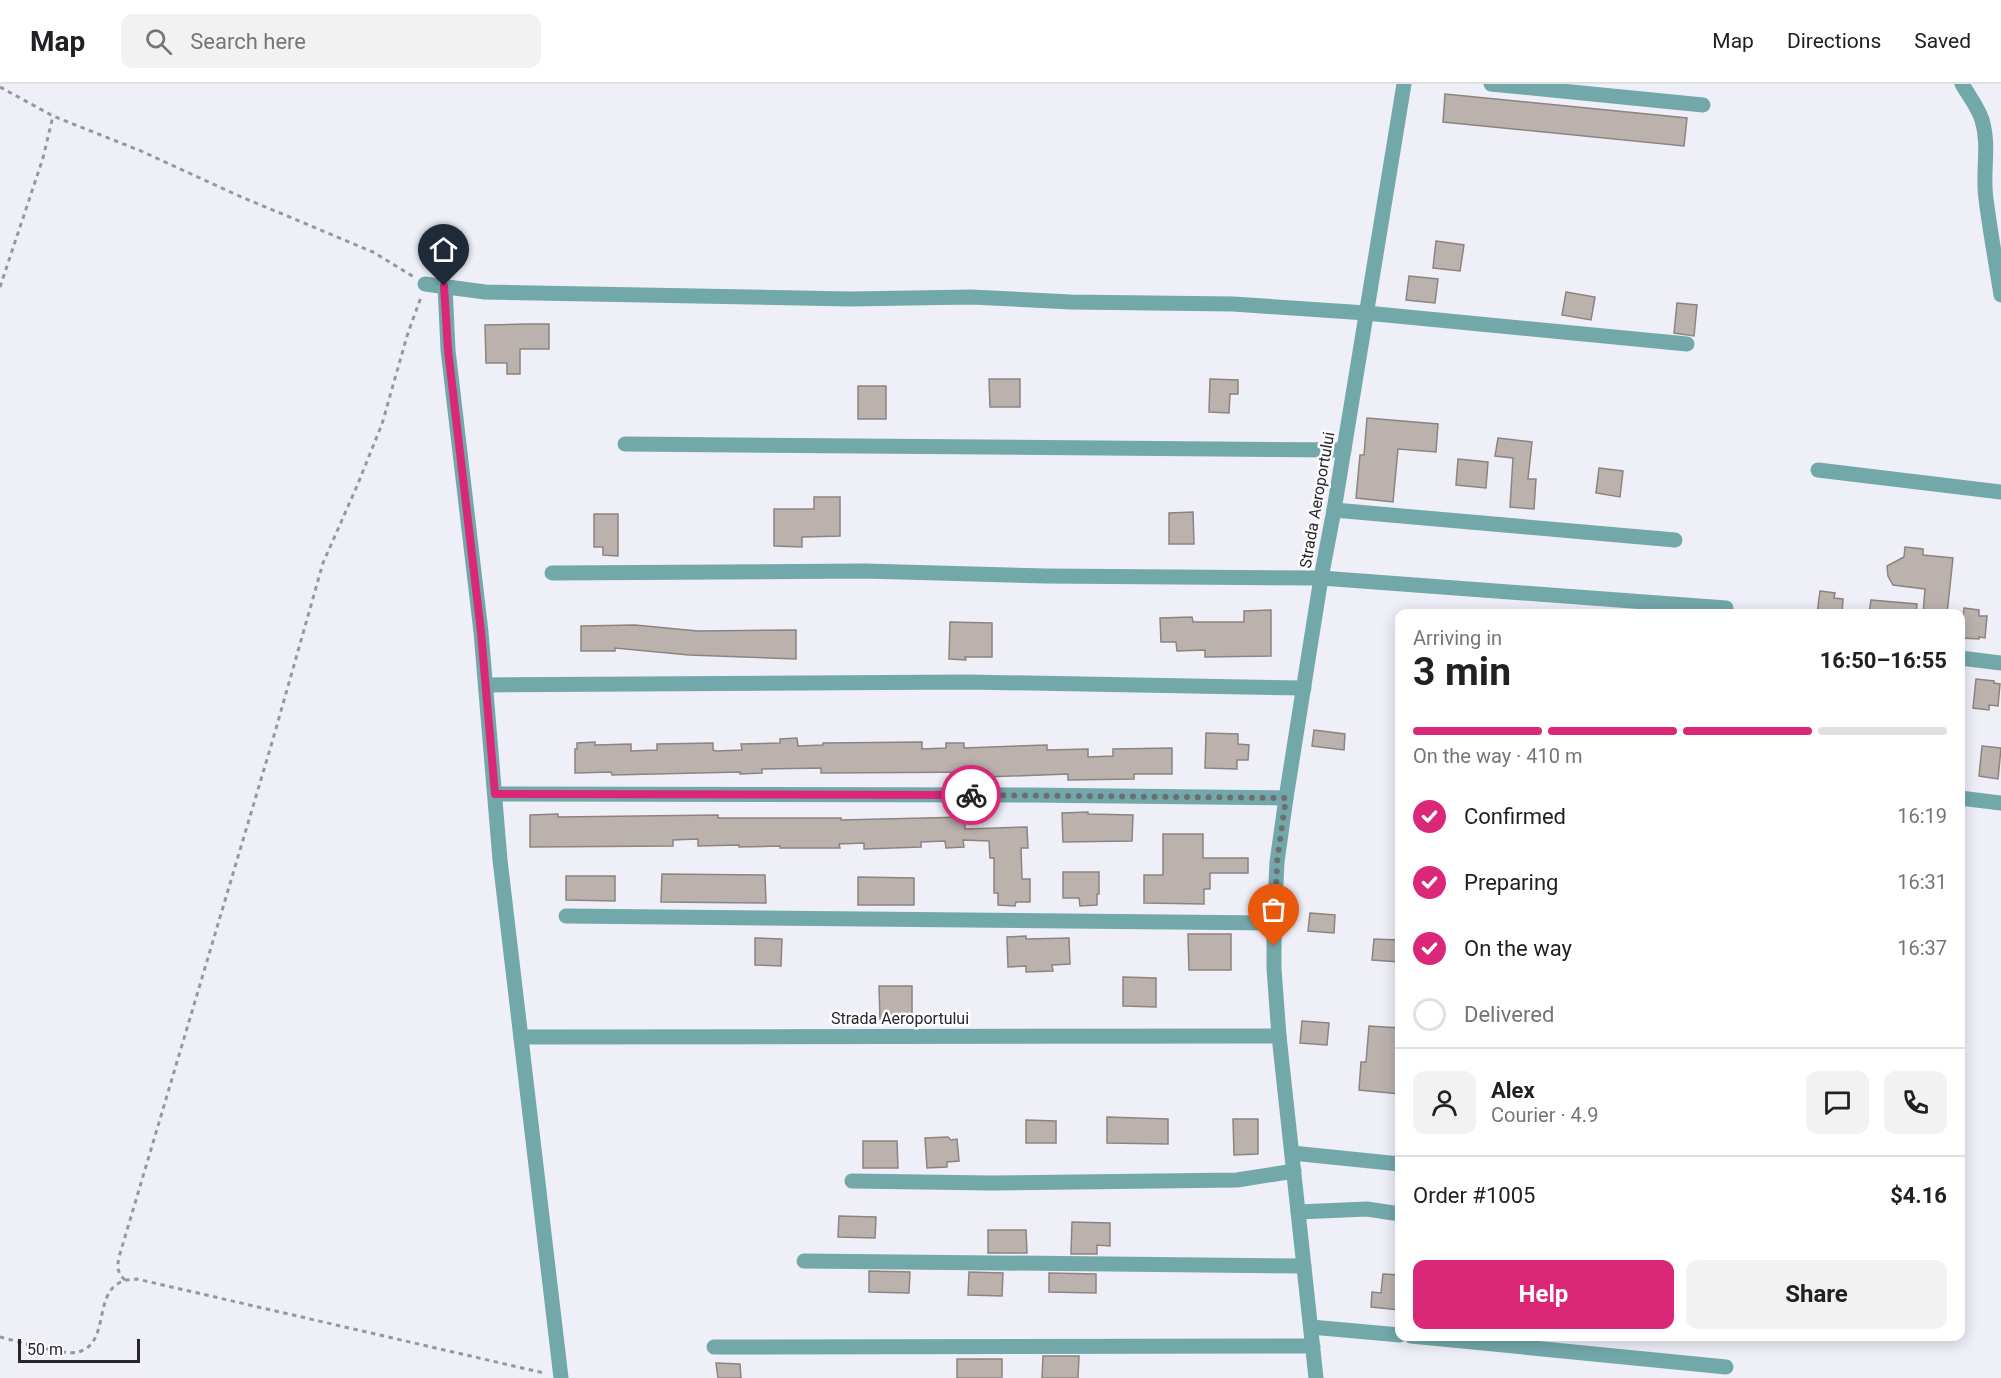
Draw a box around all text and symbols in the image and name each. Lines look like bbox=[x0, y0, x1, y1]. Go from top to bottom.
search box bbox=[121, 14, 541, 68]
text: Map bbox=[30, 25, 85, 58]
icon: search bbox=[142, 25, 175, 58]
text: Search here bbox=[190, 29, 306, 54]
text: Map bbox=[1712, 29, 1754, 53]
text: Directions bbox=[1787, 29, 1881, 53]
text: Saved bbox=[1914, 29, 1971, 53]
pin bbox=[418, 224, 469, 286]
icon: home bbox=[427, 233, 460, 266]
street label: Strada Aeroportului bbox=[1296, 430, 1338, 570]
text: Arriving in bbox=[1413, 626, 1502, 650]
text: 16:50–16:55 bbox=[1820, 648, 1947, 673]
text: 3 min bbox=[1413, 649, 1511, 695]
text: On the way · 410 m bbox=[1413, 744, 1582, 768]
courier bbox=[941, 765, 1001, 825]
icon: bike bbox=[955, 779, 988, 812]
icon: check bbox=[1413, 800, 1446, 833]
text: Confirmed bbox=[1464, 804, 1566, 829]
text: 16:19 bbox=[1897, 804, 1947, 828]
icon: check bbox=[1413, 866, 1446, 899]
text: Preparing bbox=[1464, 870, 1558, 895]
text: 16:31 bbox=[1897, 870, 1947, 894]
pin bbox=[1248, 884, 1299, 946]
icon: bag bbox=[1257, 893, 1290, 926]
icon: check bbox=[1413, 932, 1446, 965]
text: On the way bbox=[1464, 936, 1572, 961]
text: 16:37 bbox=[1897, 936, 1947, 960]
text: Delivered bbox=[1464, 1002, 1554, 1027]
street label: Strada Aeroportului bbox=[831, 1009, 969, 1028]
button: person bbox=[1413, 1071, 1476, 1134]
button: chat bbox=[1806, 1071, 1869, 1134]
button: phone bbox=[1884, 1071, 1947, 1134]
text: Alex bbox=[1491, 1078, 1535, 1103]
text: Courier · 4.9 bbox=[1491, 1103, 1598, 1127]
text: Order #1005 bbox=[1413, 1183, 1535, 1208]
text: $4.16 bbox=[1890, 1183, 1947, 1208]
button: Help bbox=[1413, 1260, 1674, 1329]
button: Share bbox=[1686, 1260, 1947, 1329]
scale bar bbox=[18, 1336, 140, 1364]
text: 50 m bbox=[27, 1340, 63, 1359]

